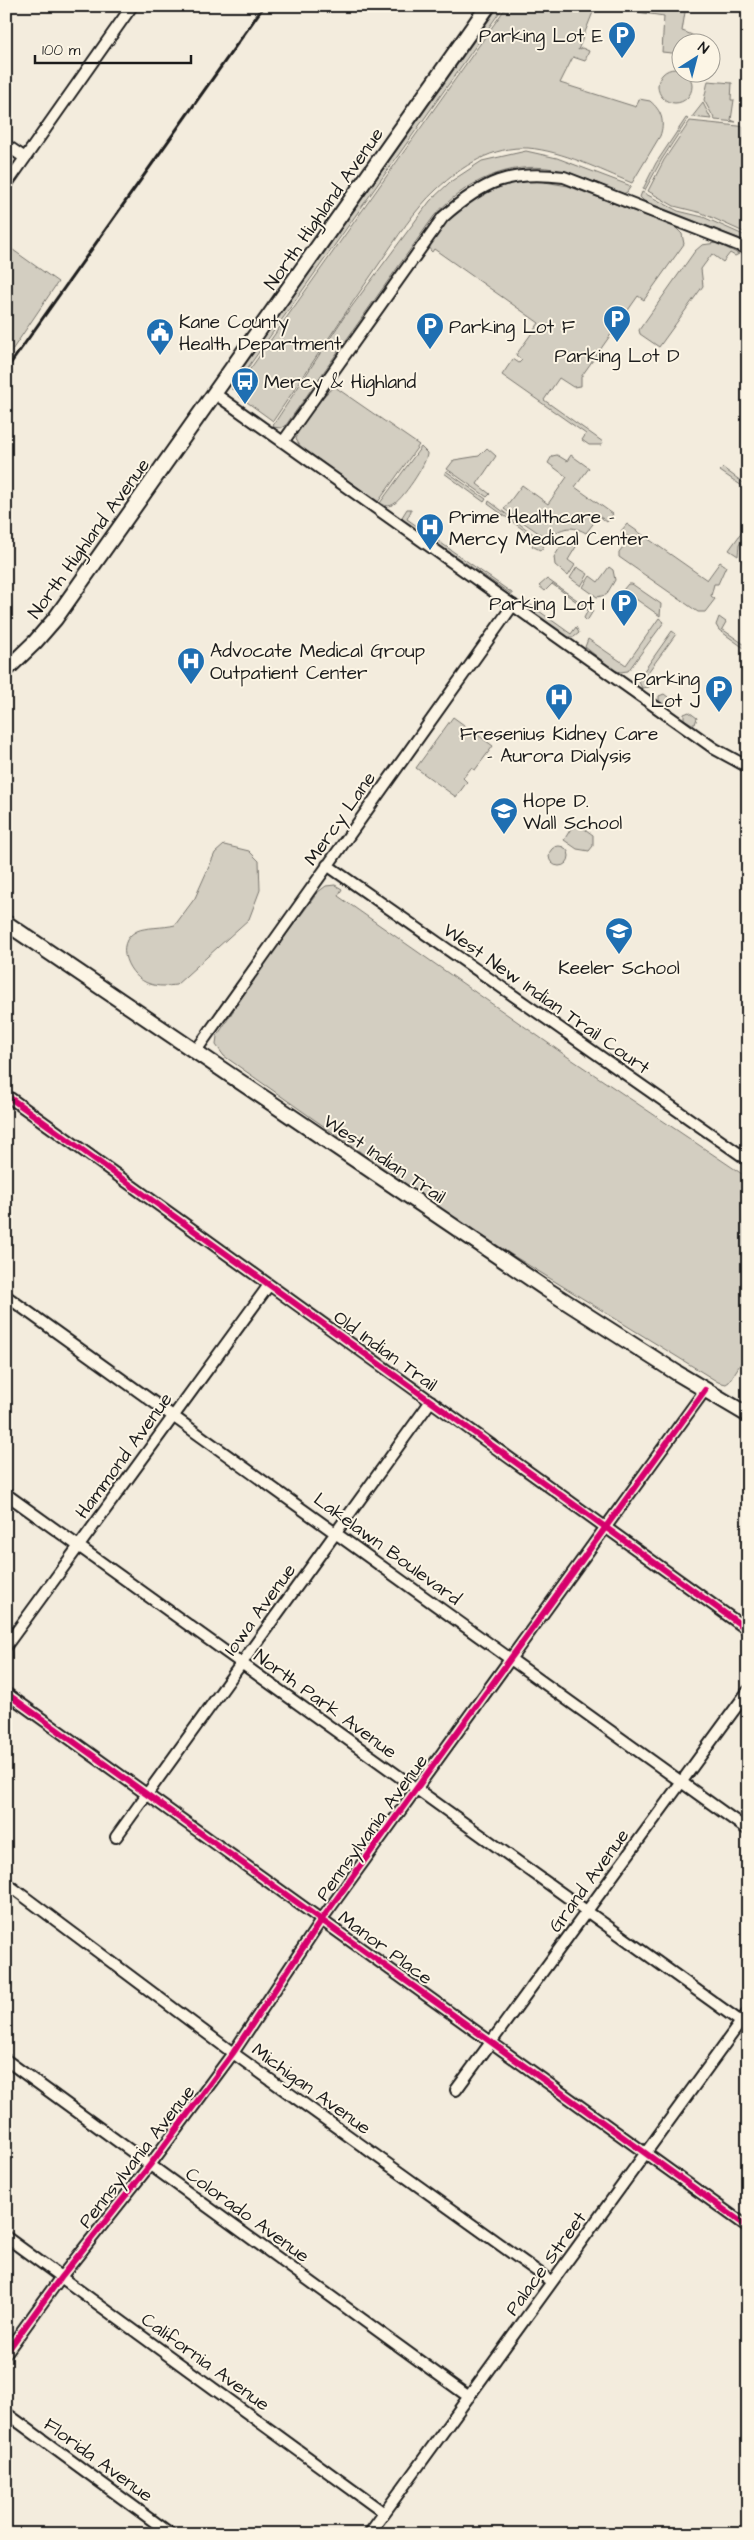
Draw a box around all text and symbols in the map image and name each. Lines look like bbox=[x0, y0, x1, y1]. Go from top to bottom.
parking icon: Parking Lot E bbox=[607, 20, 637, 59]
place label: Parking Lot E bbox=[479, 23, 603, 51]
scale bar bbox=[35, 32, 191, 64]
north arrow bbox=[672, 32, 722, 82]
text: N bbox=[694, 38, 713, 59]
text: 100 m bbox=[42, 40, 81, 61]
street label: North Highland Avenue bbox=[258, 122, 391, 296]
parking icon: Parking Lot D bbox=[602, 304, 632, 343]
place label: Kane County Health Department bbox=[179, 309, 342, 358]
parking icon: Parking Lot F bbox=[415, 311, 445, 350]
place label: Parking Lot F bbox=[449, 314, 575, 342]
public building icon: Kane County Health Department bbox=[145, 317, 175, 356]
place label: Parking Lot D bbox=[554, 343, 680, 371]
bus stop icon: Mercy & Highland bbox=[230, 366, 260, 405]
place label: Mercy & Highland bbox=[264, 369, 417, 397]
street label: North Highland Avenue bbox=[22, 453, 158, 625]
place label: Prime Healthcare - Mercy Medical Center bbox=[449, 504, 649, 554]
hospital icon: Prime Healthcare - Mercy Medical Center bbox=[415, 512, 445, 551]
parking icon: Parking Lot I bbox=[609, 588, 639, 627]
place label: Parking Lot I bbox=[489, 591, 605, 619]
place label: Advocate Medical Group Outpatient Center bbox=[210, 638, 426, 687]
hospital icon: Advocate Medical Group Outpatient Center bbox=[176, 646, 206, 685]
place label: Parking Lot J bbox=[634, 666, 700, 715]
parking icon: Parking Lot J bbox=[704, 674, 734, 713]
hospital icon: Fresenius Kidney Care - Aurora Dialysis bbox=[544, 682, 574, 721]
place label: Fresenius Kidney Care - Aurora Dialysis bbox=[460, 721, 658, 771]
street label: Mercy Lane bbox=[298, 766, 383, 872]
place label: Hope D. Wall School bbox=[523, 788, 622, 837]
school or university icon: Hope D. Wall School bbox=[489, 796, 519, 835]
school or university icon: Keeler School bbox=[604, 916, 634, 955]
street label: West New Indian Trail Court bbox=[437, 917, 655, 1081]
place label: Keeler School bbox=[558, 955, 680, 982]
street label: West Indian Trail bbox=[318, 1108, 451, 1210]
street label: Old Indian Trail bbox=[328, 1304, 443, 1398]
street label: Hammond Avenue bbox=[69, 1387, 179, 1524]
street label: Lakelawn Boulevard bbox=[308, 1486, 467, 1612]
street label: Iowa Avenue bbox=[218, 1558, 303, 1661]
street label: North Park Avenue bbox=[248, 1643, 402, 1765]
street label: Pennsylvania Avenue bbox=[310, 1749, 435, 1907]
street label: Grand Avenue bbox=[542, 1824, 636, 1938]
street label: Manor Place bbox=[332, 1905, 438, 1992]
street label: Michigan Avenue bbox=[245, 2037, 376, 2142]
street label: Pennsylvania Avenue bbox=[73, 2080, 203, 2235]
street label: Colorado Avenue bbox=[179, 2161, 315, 2270]
street label: Palace Street bbox=[499, 2206, 593, 2322]
street label: California Avenue bbox=[135, 2306, 275, 2418]
street label: Florida Avenue bbox=[38, 2411, 158, 2509]

